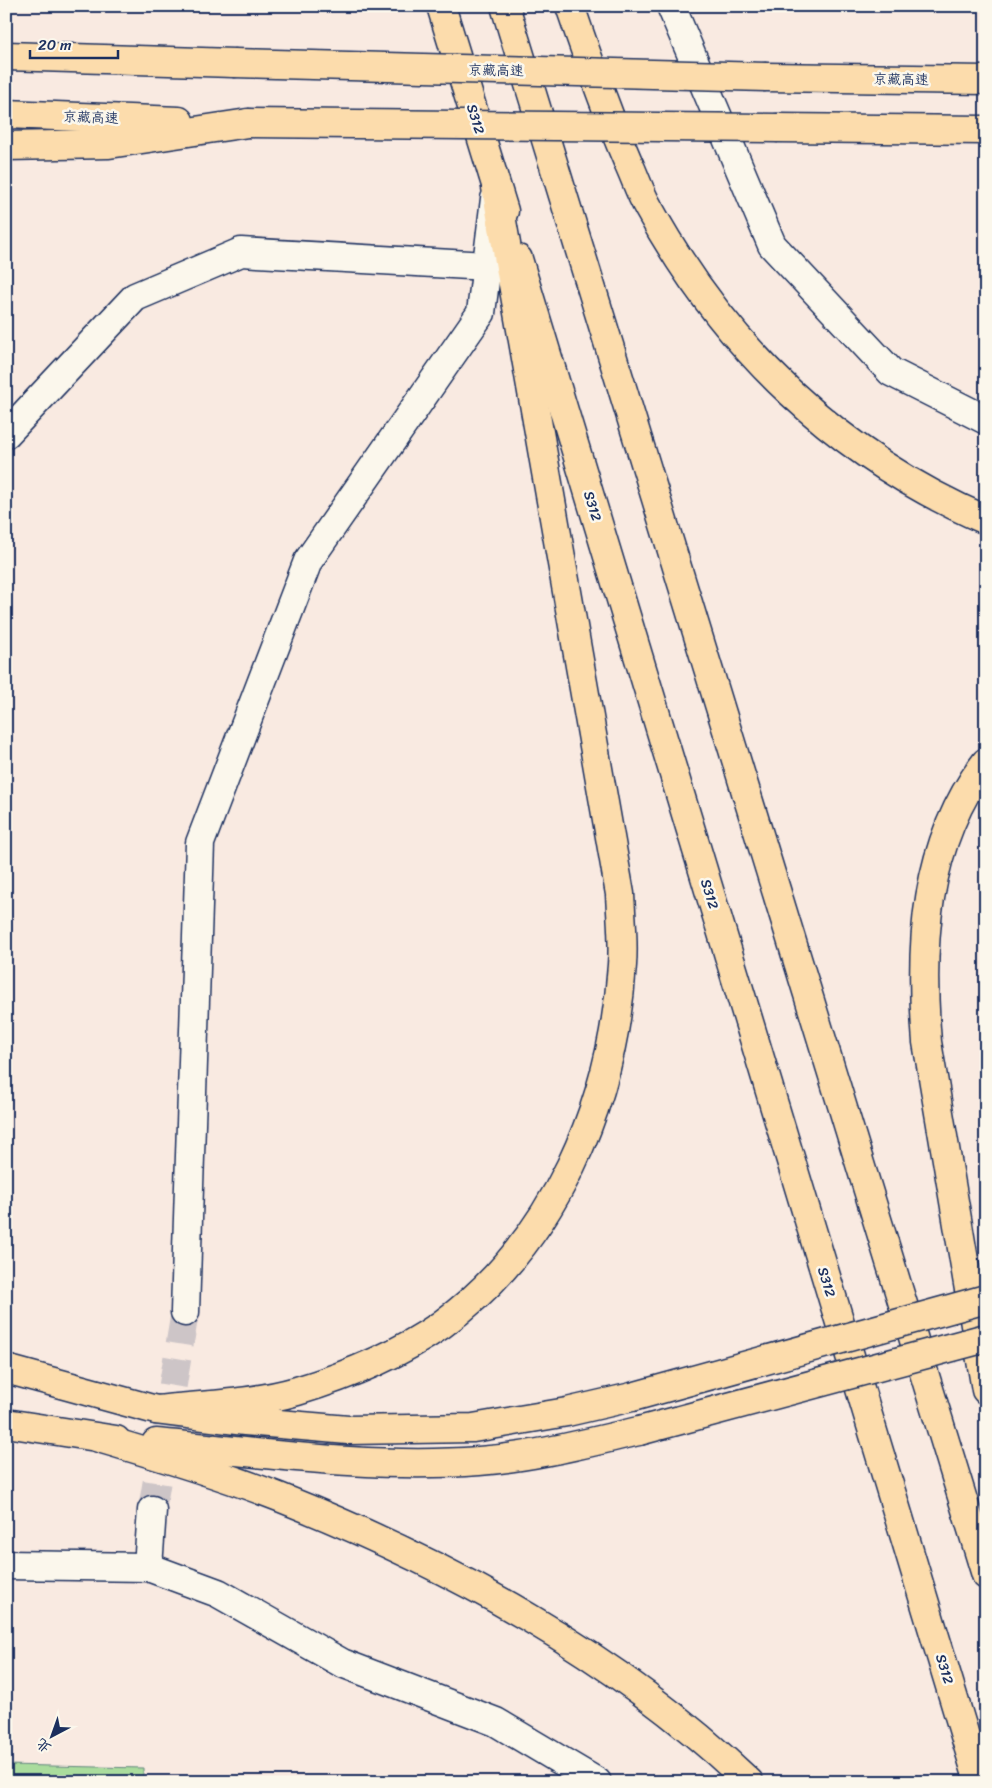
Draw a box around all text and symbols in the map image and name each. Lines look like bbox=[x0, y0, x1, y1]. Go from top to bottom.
scale bar bbox=[30, 28, 118, 60]
text: 20 m bbox=[38, 32, 72, 58]
street label: 京藏高速 bbox=[468, 58, 524, 83]
street label: 京藏高速 bbox=[873, 67, 929, 92]
street label: S312 bbox=[459, 101, 492, 137]
street label: 京藏高速 bbox=[63, 104, 119, 131]
street label: S312 bbox=[576, 488, 609, 524]
street label: S312 bbox=[693, 876, 726, 912]
street label: S312 bbox=[810, 1264, 843, 1300]
street label: S312 bbox=[928, 1651, 961, 1687]
north arrow bbox=[28, 1710, 78, 1760]
text: 北 bbox=[30, 1731, 57, 1759]

